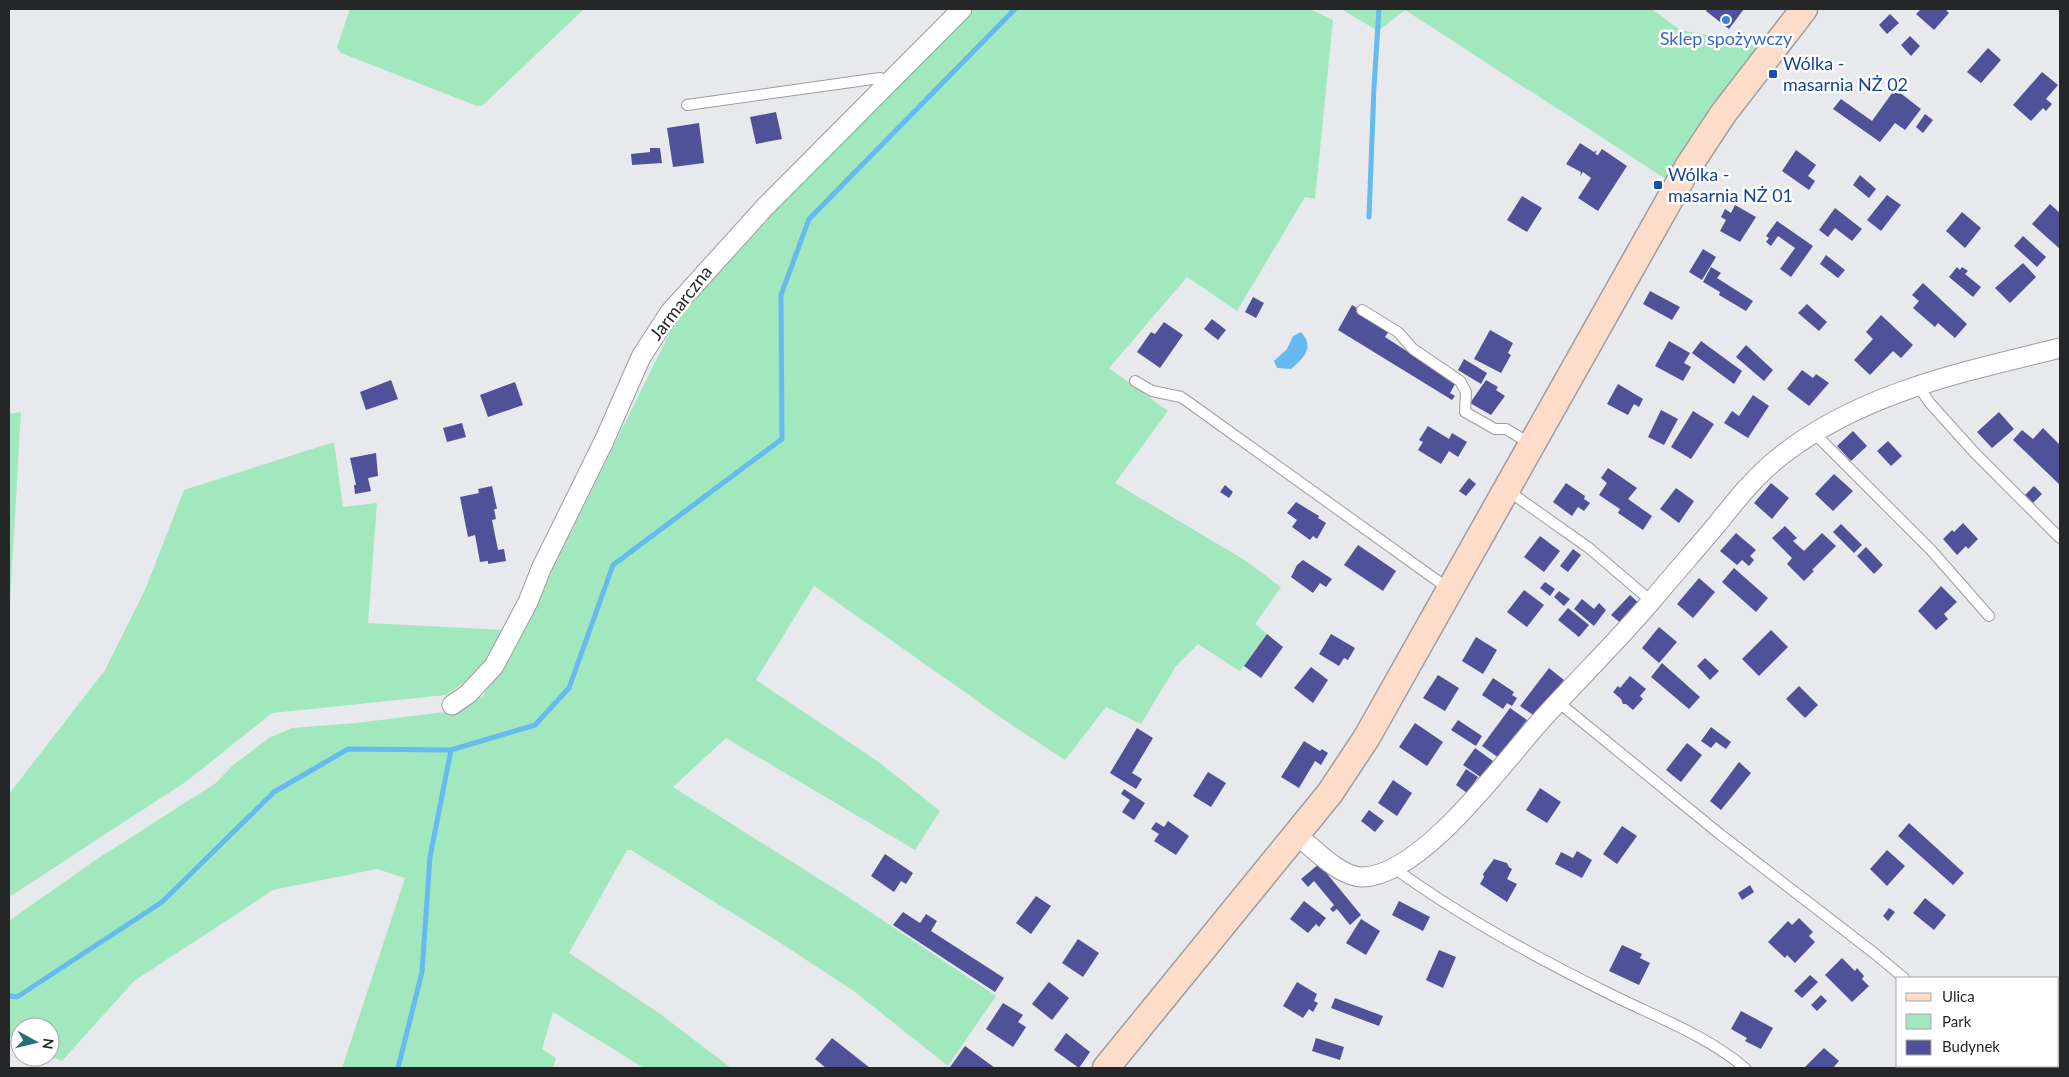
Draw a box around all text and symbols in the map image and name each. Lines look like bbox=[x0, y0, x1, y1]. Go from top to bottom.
marker: Sklep spożywczy bbox=[1720, 14, 1732, 26]
place label: Sklep spożywczy bbox=[1660, 27, 1793, 49]
place label: Wólka - masarnia NŻ 02 bbox=[1783, 52, 1908, 95]
marker: Wólka - masarnia NŻ 02 bbox=[1767, 68, 1779, 80]
place label: Wólka - masarnia NŻ 01 bbox=[1668, 163, 1793, 206]
marker: Wólka - masarnia NŻ 01 bbox=[1652, 179, 1664, 191]
street label: Jarmarczna bbox=[644, 261, 716, 344]
legend bbox=[1896, 977, 2059, 1067]
text: Ulica bbox=[1942, 987, 1975, 1005]
text: Park bbox=[1942, 1012, 1972, 1030]
north arrow bbox=[10, 1017, 60, 1067]
text: N bbox=[39, 1037, 58, 1050]
text: Budynek bbox=[1942, 1037, 2000, 1055]

